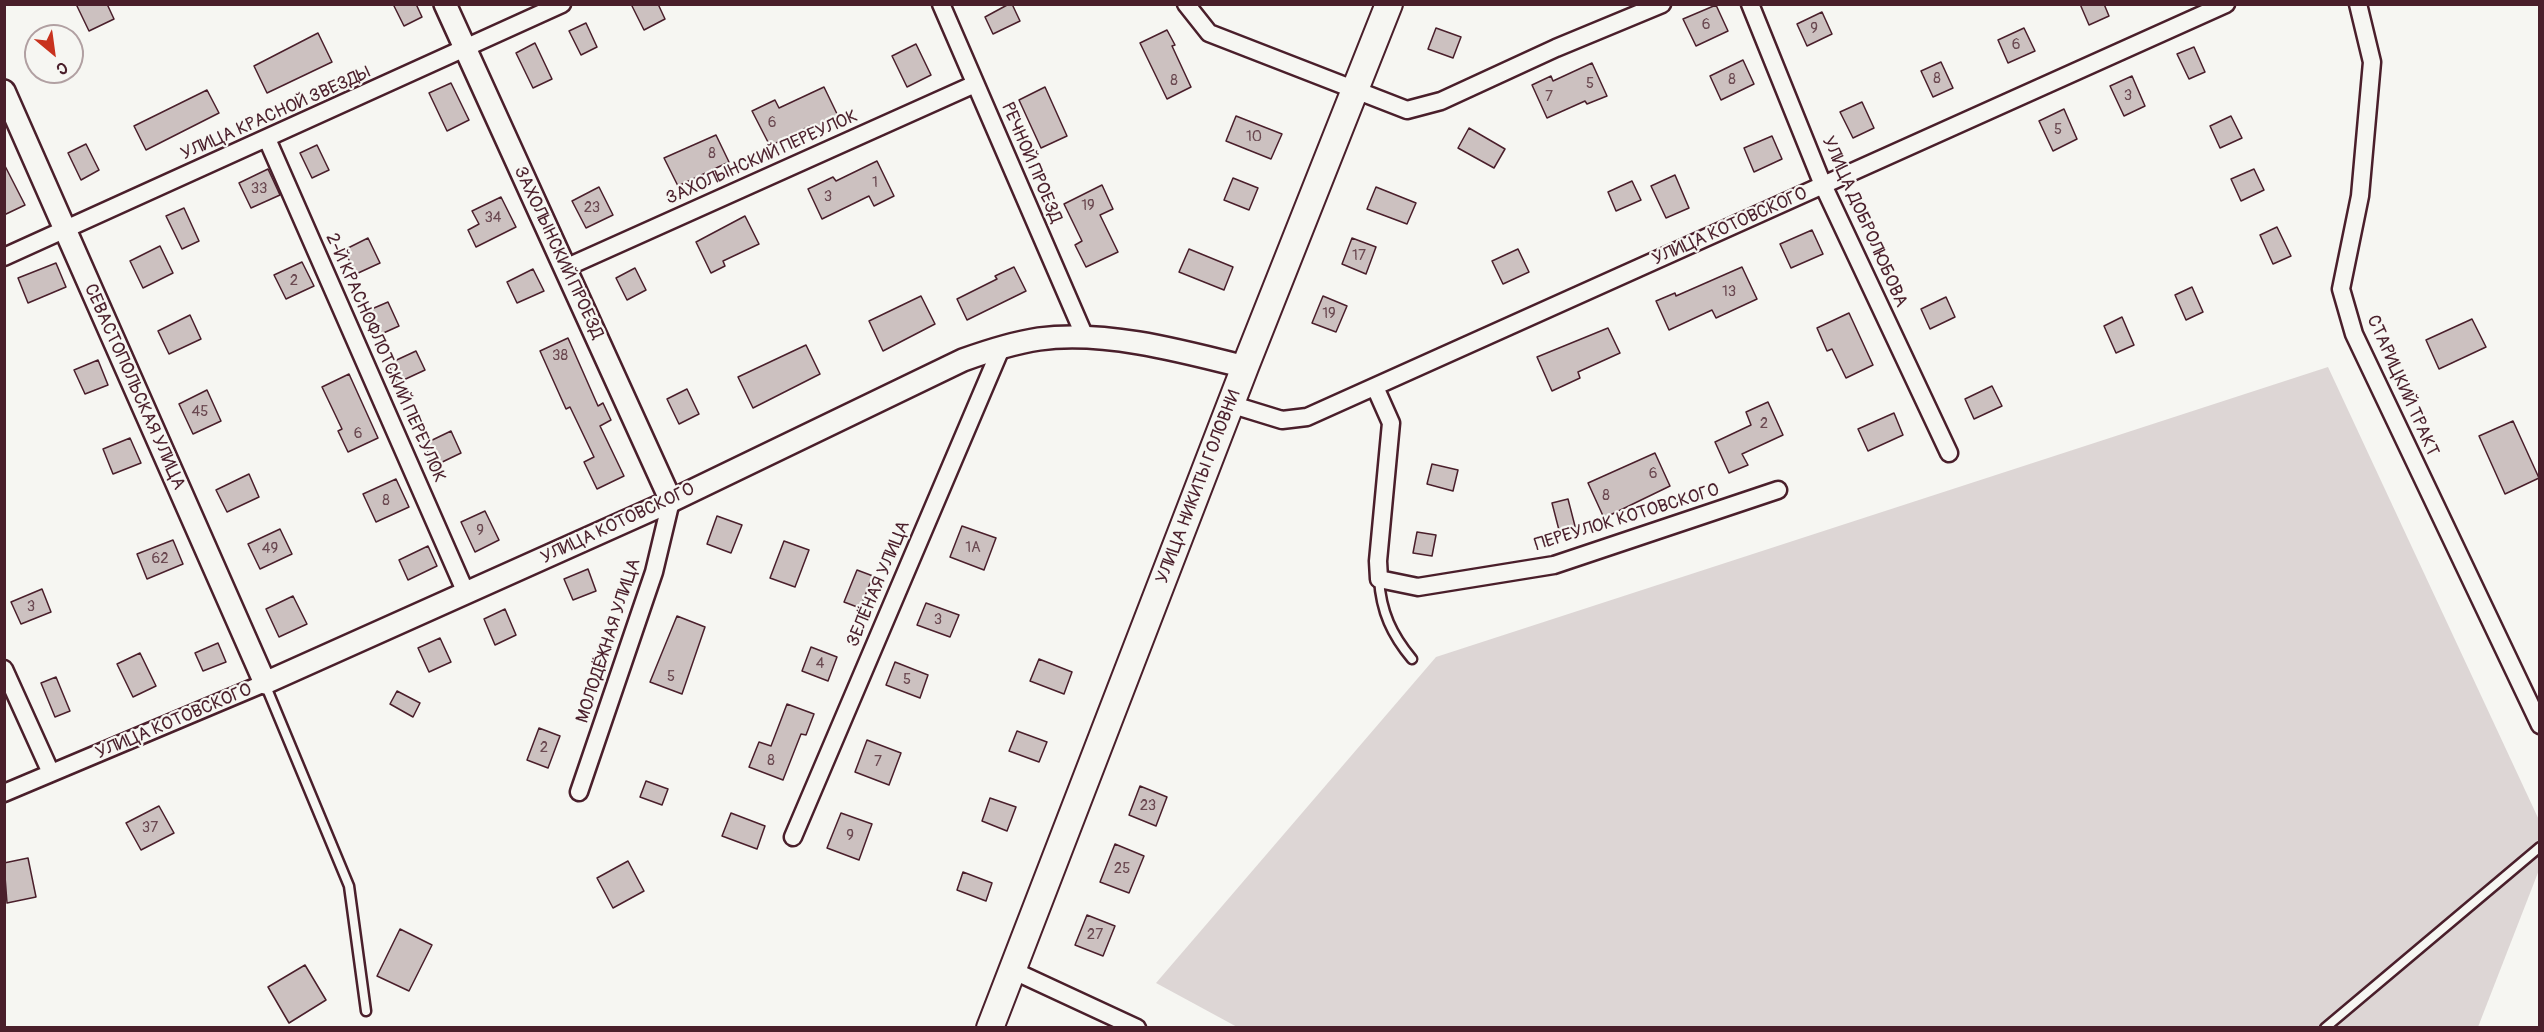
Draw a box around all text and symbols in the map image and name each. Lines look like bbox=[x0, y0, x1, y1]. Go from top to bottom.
house number: 6 bbox=[1702, 16, 1710, 34]
house number: 9 bbox=[1810, 20, 1818, 38]
north arrow bbox=[24, 24, 84, 84]
house number: 6 bbox=[2012, 36, 2020, 54]
text: С bbox=[53, 57, 71, 79]
street label: УЛИЦА КРАСНОЙ ЗВЕЗДЫ bbox=[178, 62, 374, 166]
house number: 8 bbox=[1933, 70, 1941, 88]
house number: 8 bbox=[1728, 71, 1736, 89]
house number: 8 bbox=[1170, 72, 1178, 90]
house number: 5 bbox=[1586, 75, 1594, 93]
house number: 3 bbox=[2124, 87, 2132, 105]
house number: 7 bbox=[1545, 88, 1553, 106]
street label: РЕЧНОЙ ПРОЕЗД bbox=[996, 100, 1066, 226]
street label: ЗАХОЛЫНСКИЙ ПЕРЕУЛОК bbox=[663, 106, 861, 210]
house number: 6 bbox=[768, 114, 776, 132]
house number: 5 bbox=[2054, 121, 2062, 139]
house number: 10 bbox=[1246, 128, 1262, 146]
street label: УЛИЦА ДОБРОЛЮБОВА bbox=[1817, 133, 1911, 311]
house number: 8 bbox=[708, 145, 716, 163]
street label: ЗАХОЛЫНСКИЙ ПРОЕЗД bbox=[509, 163, 607, 343]
house number: 1 bbox=[872, 174, 878, 192]
house number: 33 bbox=[251, 180, 267, 198]
street label: УЛИЦА КОТОВСКОГО bbox=[1649, 183, 1811, 271]
house number: 3 bbox=[824, 188, 832, 206]
house number: 19 bbox=[1081, 197, 1095, 215]
house number: 23 bbox=[584, 199, 600, 217]
house number: 34 bbox=[484, 209, 502, 227]
street label: 2-Й КРАСНОФЛОТСКИЙ ПЕРЕУЛОК bbox=[320, 230, 450, 486]
house number: 17 bbox=[1352, 247, 1366, 265]
house number: 2 bbox=[290, 272, 298, 290]
street label: СЕВАСТОПОЛЬСКАЯ УЛИЦА bbox=[79, 281, 189, 493]
house number: 13 bbox=[1722, 283, 1736, 301]
house number: 19 bbox=[1322, 305, 1336, 323]
street label: СТАРИЦКИЙ ТРАКТ bbox=[2361, 312, 2443, 460]
house number: 38 bbox=[552, 347, 568, 365]
street label: УЛИЦА НИКИТЫ ГОЛОВНИ bbox=[1152, 387, 1246, 587]
house number: 45 bbox=[192, 403, 208, 421]
house number: 2 bbox=[1760, 415, 1768, 433]
house number: 6 bbox=[354, 425, 362, 443]
house number: 6 bbox=[1649, 465, 1657, 483]
street label: УЛИЦА КОТОВСКОГО bbox=[538, 479, 698, 569]
street label: ПЕРЕУЛОК КОТОВСКОГО bbox=[1532, 480, 1722, 556]
house number: 8 bbox=[1602, 487, 1610, 505]
house number: 8 bbox=[382, 492, 390, 510]
street label: ЗЕЛЁНАЯ УЛИЦА bbox=[843, 518, 915, 650]
house number: 9 bbox=[476, 522, 484, 540]
house number: 1А bbox=[965, 539, 981, 557]
house number: 49 bbox=[262, 540, 278, 558]
house number: 62 bbox=[151, 550, 169, 568]
street label: МОЛОДЁЖНАЯ УЛИЦА bbox=[572, 556, 646, 726]
house number: 3 bbox=[27, 598, 35, 616]
house number: 3 bbox=[934, 611, 942, 629]
house number: 4 bbox=[816, 655, 824, 673]
house number: 5 bbox=[667, 668, 675, 686]
house number: 5 bbox=[903, 671, 911, 689]
street label: УЛИЦА КОТОВСКОГО bbox=[93, 679, 255, 765]
house number: 2 bbox=[540, 739, 548, 757]
house number: 8 bbox=[767, 752, 775, 770]
house number: 7 bbox=[874, 753, 882, 771]
house number: 23 bbox=[1140, 797, 1156, 815]
house number: 37 bbox=[142, 819, 158, 837]
house number: 9 bbox=[846, 827, 854, 845]
house number: 25 bbox=[1114, 860, 1130, 878]
house number: 27 bbox=[1087, 926, 1103, 944]

